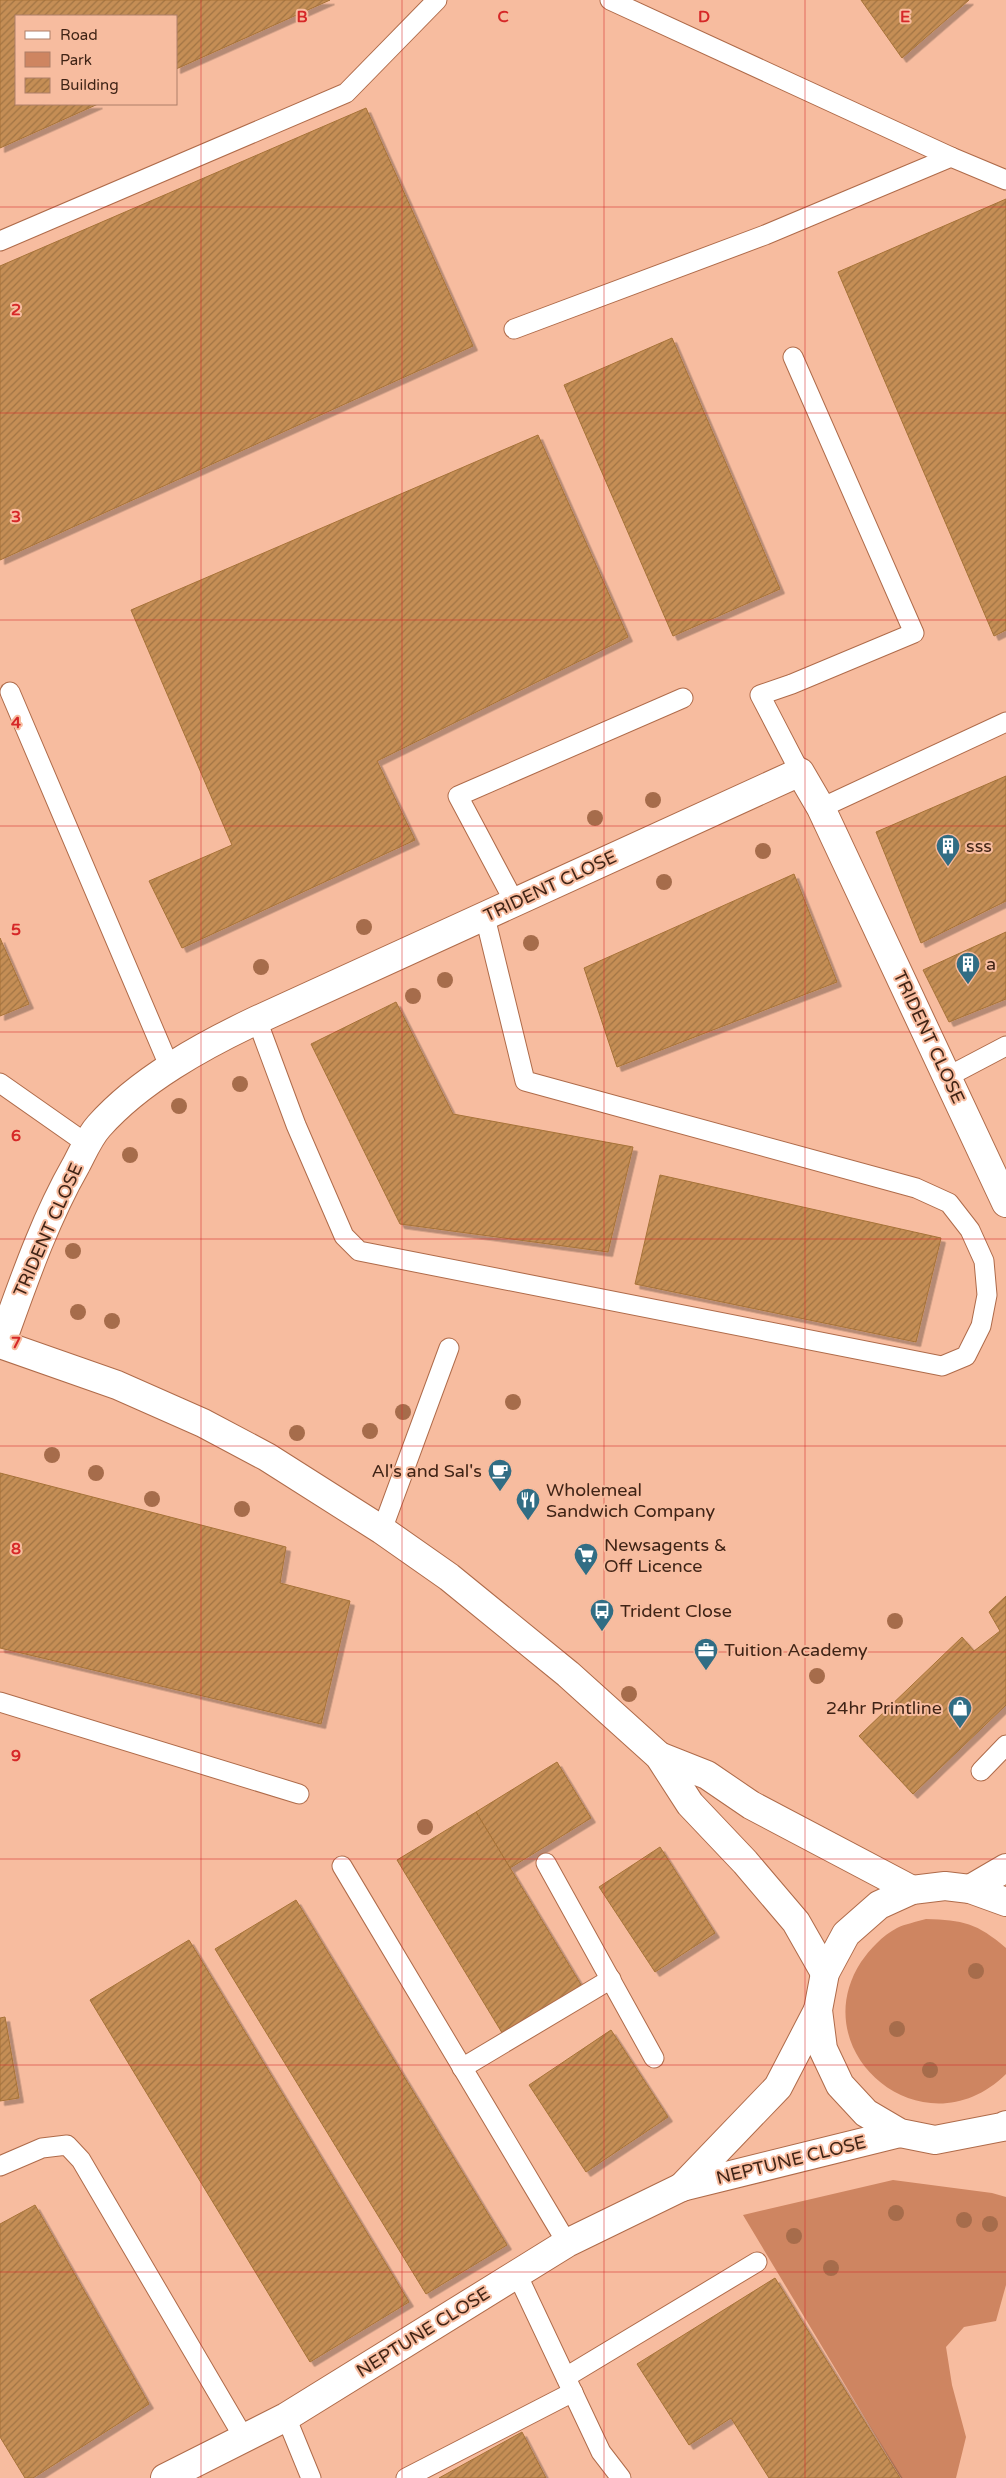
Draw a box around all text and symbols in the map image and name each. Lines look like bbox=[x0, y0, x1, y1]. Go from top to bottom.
text: B bbox=[296, 7, 308, 27]
text: C bbox=[497, 7, 509, 27]
text: D bbox=[698, 7, 710, 27]
text: E bbox=[900, 7, 910, 27]
legend bbox=[15, 15, 178, 105]
text: Road bbox=[60, 26, 98, 44]
text: Park bbox=[60, 51, 92, 69]
text: Building bbox=[60, 76, 119, 94]
text: 2 bbox=[11, 300, 21, 320]
text: 3 bbox=[11, 507, 21, 527]
text: 4 bbox=[11, 713, 21, 733]
building icon: sss bbox=[935, 833, 961, 867]
place label: sss bbox=[966, 835, 992, 857]
street label: TRIDENT CLOSE bbox=[480, 846, 620, 926]
text: 5 bbox=[11, 920, 21, 940]
building icon: a bbox=[955, 951, 981, 985]
place label: a bbox=[986, 953, 996, 975]
street label: TRIDENT CLOSE bbox=[889, 967, 969, 1107]
text: 6 bbox=[11, 1126, 21, 1146]
street label: TRIDENT CLOSE bbox=[9, 1160, 87, 1300]
text: 7 bbox=[11, 1333, 21, 1353]
cafe icon: Al's and Sal's bbox=[487, 1458, 513, 1492]
place label: Al's and Sal's bbox=[371, 1460, 482, 1482]
place label: Wholemeal Sandwich Company bbox=[546, 1479, 715, 1522]
restaurant icon: Wholemeal Sandwich Company bbox=[515, 1487, 541, 1521]
place label: Newsagents & Off Licence bbox=[604, 1534, 727, 1577]
text: 8 bbox=[11, 1539, 21, 1559]
supermarket icon: Newsagents & Off Licence bbox=[573, 1542, 599, 1576]
bus stop icon: Trident Close bbox=[589, 1598, 615, 1632]
place label: Trident Close bbox=[620, 1600, 732, 1622]
office icon: Tuition Academy bbox=[693, 1637, 719, 1671]
place label: Tuition Academy bbox=[724, 1639, 868, 1661]
shop icon: 24hr Printline bbox=[947, 1695, 973, 1729]
place label: 24hr Printline bbox=[826, 1697, 942, 1719]
text: 9 bbox=[11, 1746, 21, 1766]
street label: NEPTUNE CLOSE bbox=[714, 2131, 868, 2189]
street label: NEPTUNE CLOSE bbox=[352, 2282, 494, 2382]

